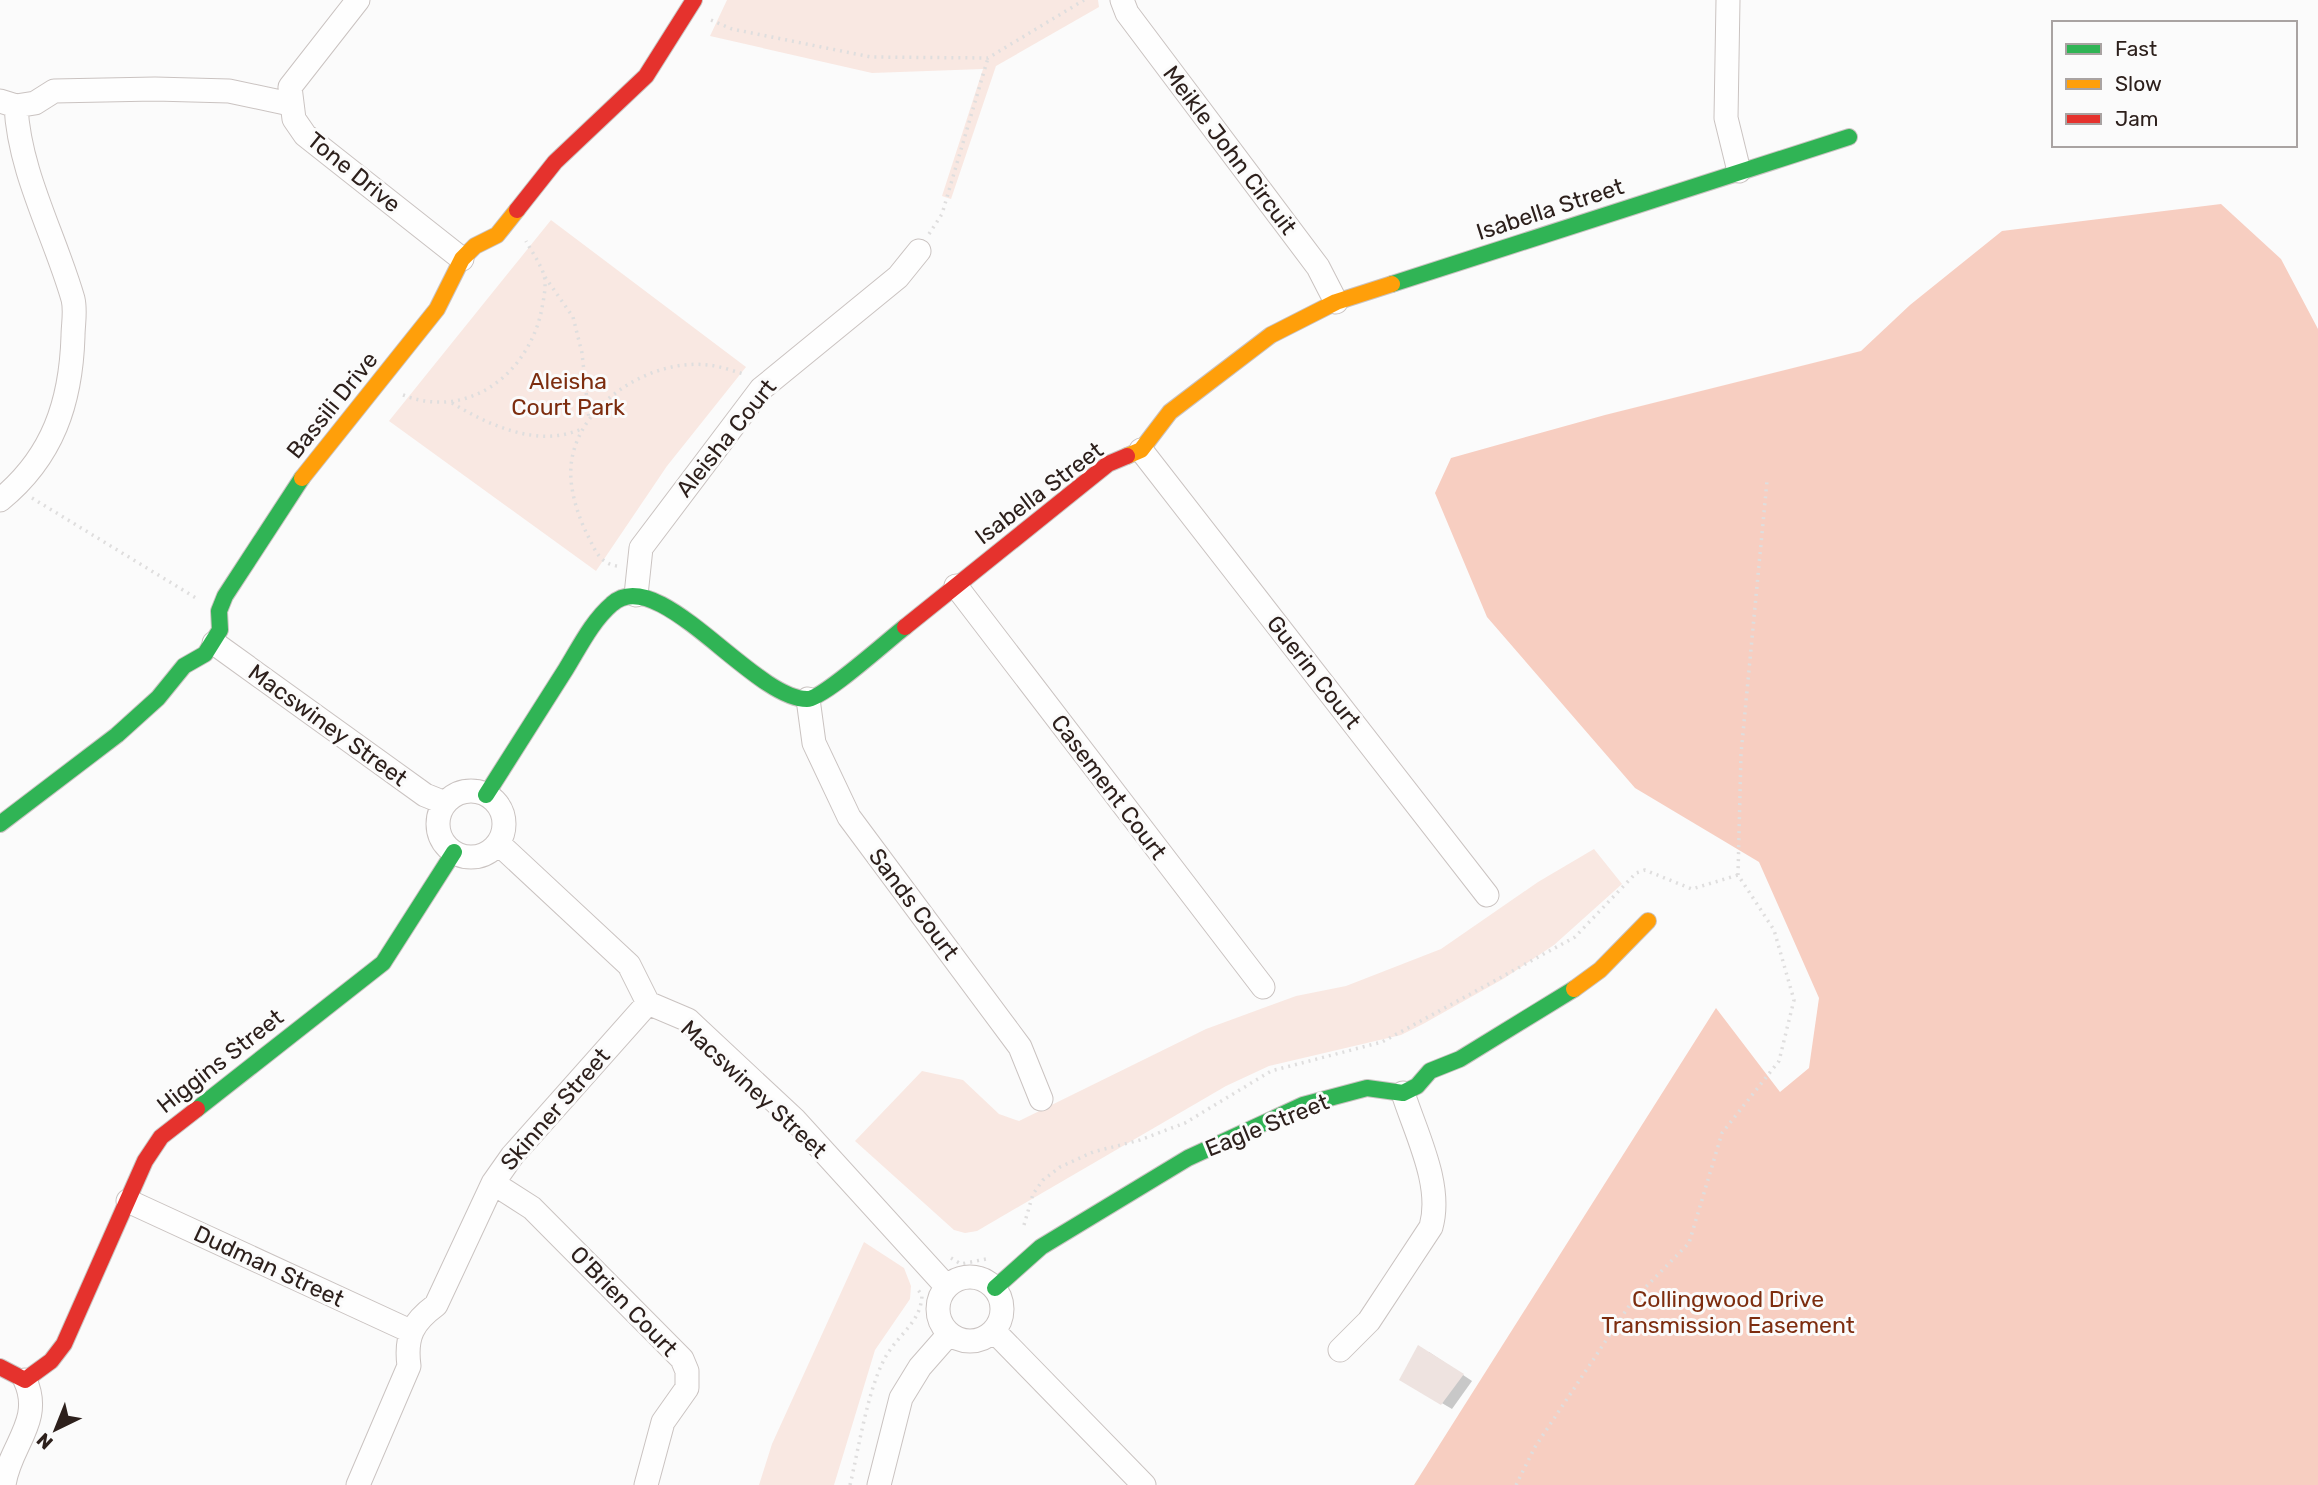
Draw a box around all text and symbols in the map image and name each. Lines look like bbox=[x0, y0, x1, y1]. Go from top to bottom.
legend bbox=[2052, 21, 2297, 147]
text: Fast bbox=[2115, 36, 2157, 61]
street label: Meikle John Circuit bbox=[1157, 60, 1303, 240]
text: Slow bbox=[2115, 71, 2162, 96]
text: Jam bbox=[2115, 106, 2159, 131]
street label: Tone Drive bbox=[302, 126, 406, 218]
street label: Isabella Street bbox=[1473, 172, 1627, 246]
street label: Bassili Drive bbox=[280, 346, 384, 464]
park label: Aleisha Court Park bbox=[511, 367, 625, 421]
street label: Aleisha Court bbox=[670, 373, 782, 503]
street label: Isabella Street bbox=[969, 436, 1109, 550]
street label: Guerin Court bbox=[1261, 610, 1367, 734]
street label: Macswiney Street bbox=[243, 658, 413, 792]
street label: Casement Court bbox=[1045, 709, 1173, 865]
street label: Sands Court bbox=[863, 843, 965, 965]
street label: Higgins Street bbox=[151, 1003, 289, 1119]
street label: Macswiney Street bbox=[675, 1014, 833, 1164]
street label: Skinner Street bbox=[494, 1042, 616, 1176]
street label: Eagle Street bbox=[1201, 1087, 1333, 1163]
street label: Dudman Street bbox=[189, 1219, 349, 1313]
street label: O'Brien Court bbox=[564, 1240, 684, 1362]
park label: Collingwood Drive Transmission Easement bbox=[1601, 1285, 1855, 1339]
north arrow bbox=[21, 1394, 91, 1464]
text: N bbox=[32, 1428, 58, 1454]

